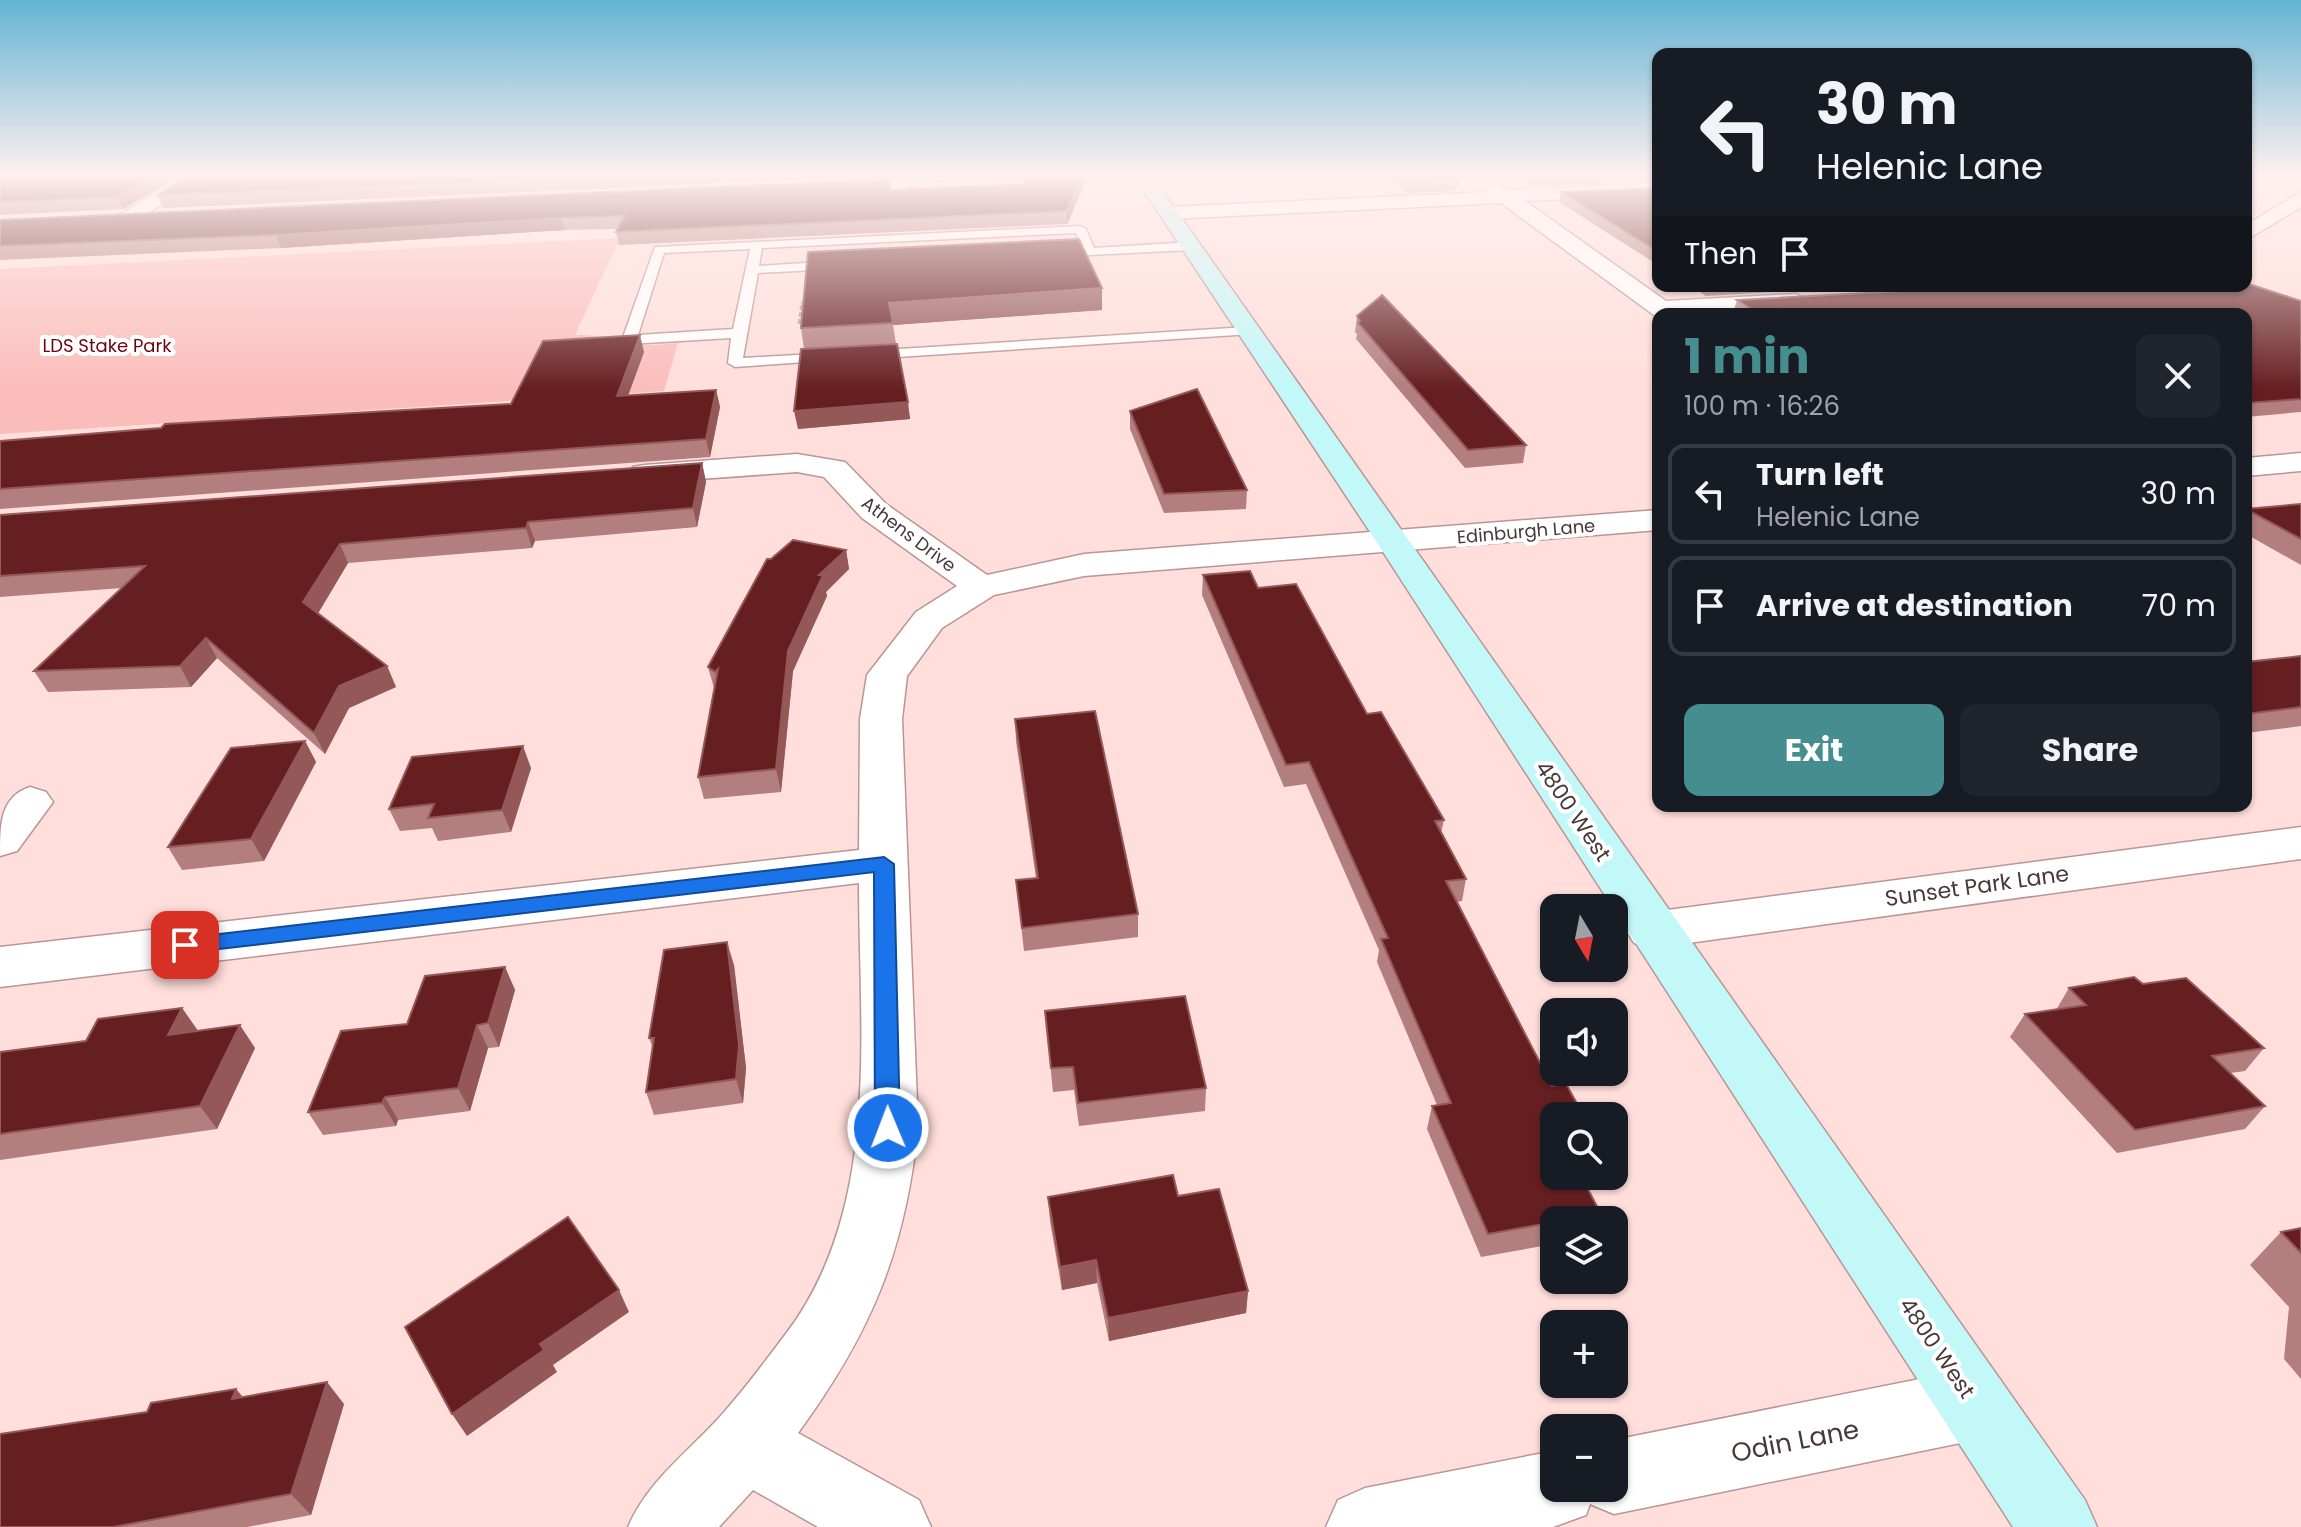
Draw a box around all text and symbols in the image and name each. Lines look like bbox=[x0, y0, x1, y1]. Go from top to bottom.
text: 30 m bbox=[1816, 65, 1958, 144]
icon: left bbox=[1684, 80, 1788, 184]
text: Helenic Lane bbox=[1816, 141, 2043, 192]
text: Then bbox=[1684, 232, 1757, 275]
icon: arrive bbox=[1773, 232, 1817, 276]
text: 1 min bbox=[1684, 323, 1810, 390]
park label: LDS Stake Park bbox=[43, 333, 172, 358]
button: close bbox=[2136, 334, 2220, 418]
text: 100 m · 16:26 bbox=[1684, 388, 1840, 424]
text: Turn left bbox=[1756, 453, 1884, 496]
icon: left bbox=[1688, 472, 1732, 516]
text: 30 m bbox=[2141, 472, 2216, 515]
street label: Athens Drive bbox=[857, 490, 961, 578]
text: Helenic Lane bbox=[1756, 499, 1920, 535]
street label: Edinburgh Lane bbox=[1456, 512, 1596, 550]
icon: arrive bbox=[1688, 584, 1732, 628]
text: Arrive at destination bbox=[1756, 584, 2073, 627]
text: 70 m bbox=[2142, 584, 2216, 627]
button: Exit bbox=[1684, 704, 1944, 796]
button: Share bbox=[1960, 704, 2220, 796]
street label: 4800 West bbox=[1528, 754, 1618, 868]
street label: Sunset Park Lane bbox=[1883, 858, 2071, 914]
north arrow bbox=[1540, 894, 1628, 982]
map controls bbox=[1540, 894, 1628, 1502]
pin bbox=[151, 911, 219, 979]
icon: arrive bbox=[163, 923, 207, 967]
button: sound bbox=[1540, 998, 1628, 1086]
position arrow bbox=[846, 1086, 930, 1170]
button: search bbox=[1540, 1102, 1628, 1190]
button: layers bbox=[1540, 1206, 1628, 1294]
street label: 4800 West bbox=[1892, 1291, 1982, 1405]
button: + bbox=[1540, 1310, 1628, 1398]
street label: Odin Lane bbox=[1728, 1411, 1862, 1471]
button: − bbox=[1540, 1414, 1628, 1502]

